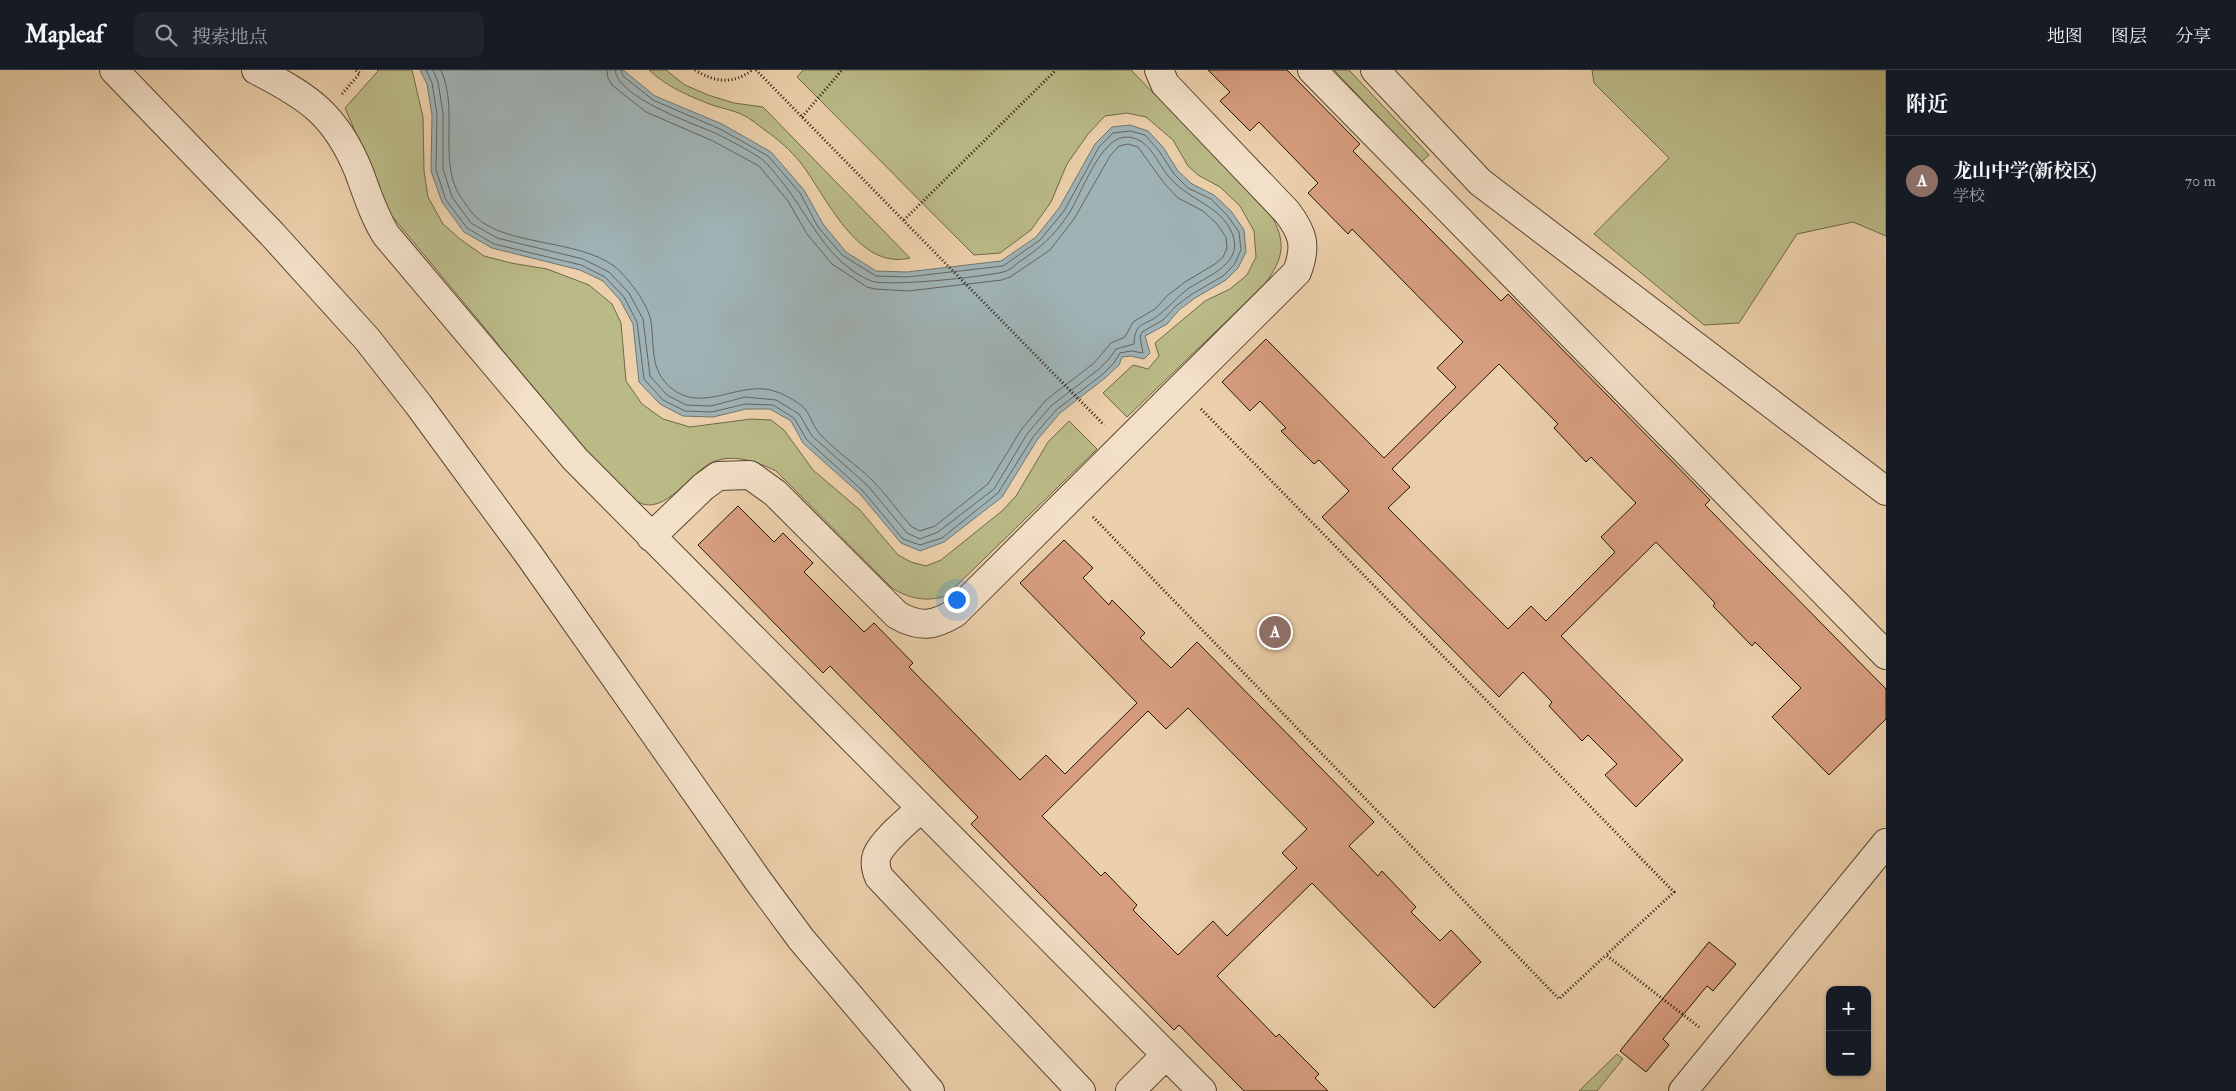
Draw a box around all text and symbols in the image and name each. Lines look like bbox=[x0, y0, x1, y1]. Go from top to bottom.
search box bbox=[134, 12, 484, 57]
text: Mapleaf bbox=[25, 19, 104, 50]
icon: search bbox=[152, 21, 180, 49]
text: 搜索地点 bbox=[192, 25, 268, 49]
text: 地图 bbox=[2047, 25, 2083, 48]
text: 图层 bbox=[2111, 25, 2147, 48]
text: 分享 bbox=[2175, 25, 2211, 48]
text: 附近 bbox=[1906, 91, 1948, 118]
text: 龙山中学(新校区) bbox=[1953, 159, 2096, 183]
text: A bbox=[1917, 171, 1927, 191]
text: 70 m bbox=[2185, 171, 2216, 191]
text: 学校 bbox=[1953, 186, 1985, 206]
your location bbox=[944, 587, 970, 613]
pin: A bbox=[1259, 613, 1291, 651]
map controls bbox=[1826, 986, 1871, 1076]
button: + bbox=[1826, 986, 1871, 1031]
button: − bbox=[1826, 1031, 1871, 1076]

